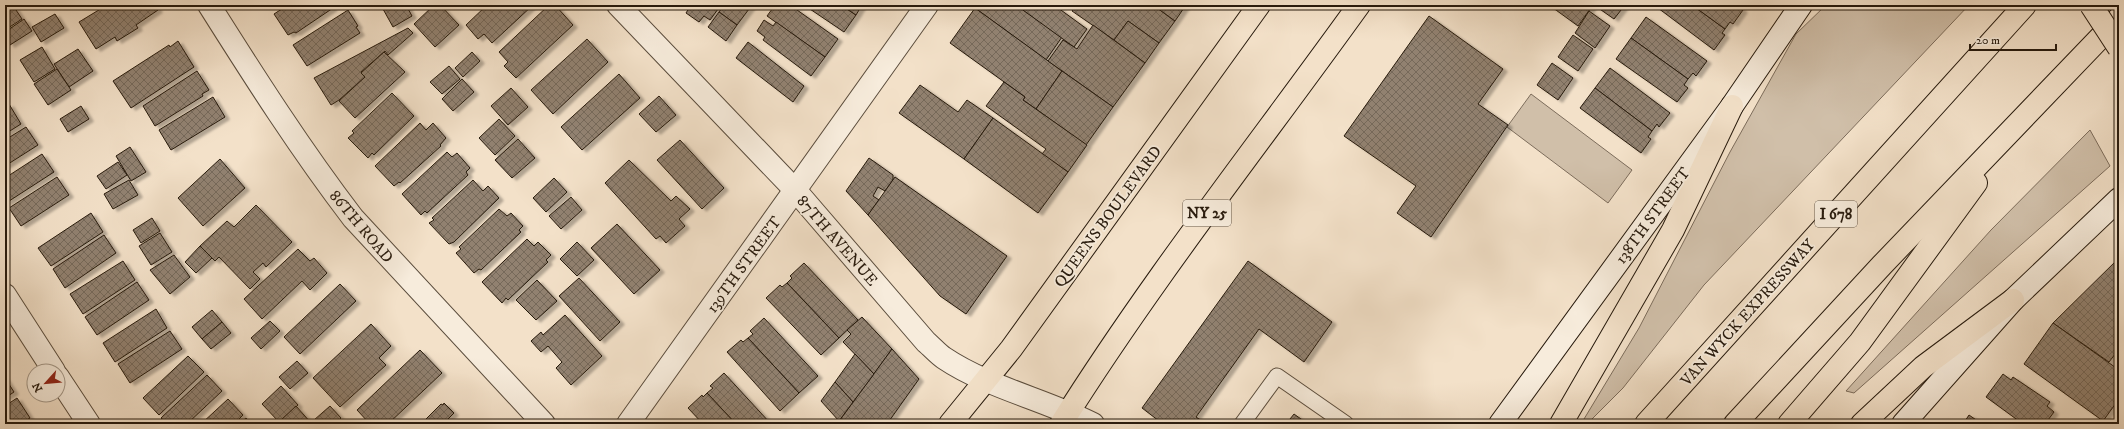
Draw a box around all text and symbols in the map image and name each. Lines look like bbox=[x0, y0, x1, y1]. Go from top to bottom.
scale bar bbox=[1970, 26, 2056, 52]
text: 20 m bbox=[1976, 33, 2000, 48]
street label: QUEENS BOULEVARD bbox=[1050, 142, 1166, 291]
street label: 138TH STREET bbox=[1611, 163, 1695, 268]
street label: 86TH ROAD bbox=[325, 186, 398, 267]
street label: 87TH AVENUE bbox=[792, 191, 882, 290]
road number: NY 25 bbox=[1183, 200, 1231, 226]
road number: I 678 bbox=[1815, 201, 1857, 227]
street label: 139TH STREET bbox=[702, 212, 786, 317]
street label: VAN WYCK EXPRESSWAY bbox=[1676, 234, 1820, 391]
north arrow bbox=[26, 363, 66, 403]
text: N bbox=[30, 380, 46, 394]

